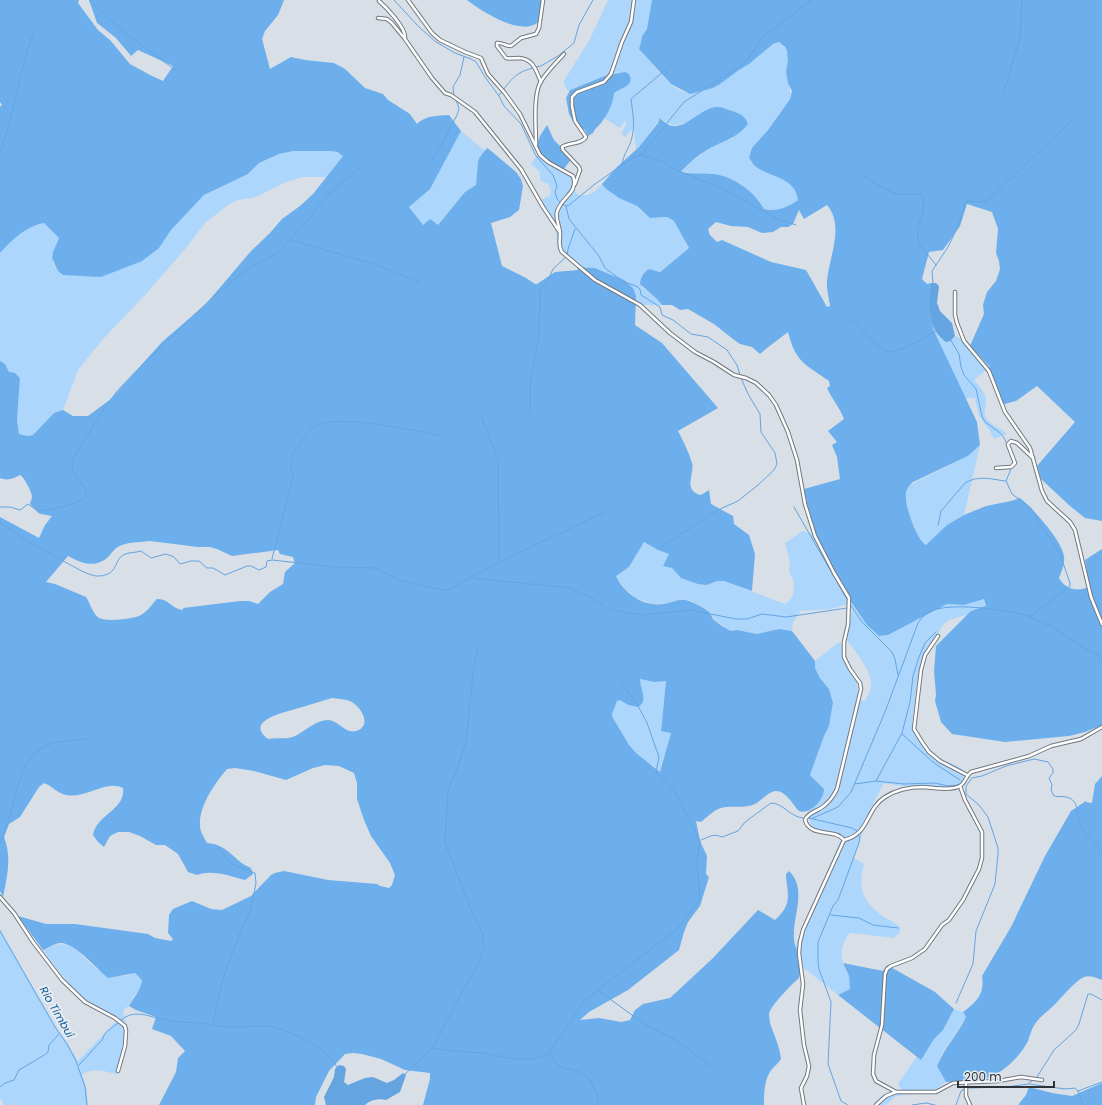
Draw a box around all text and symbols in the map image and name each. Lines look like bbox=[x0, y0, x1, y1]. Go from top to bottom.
water label: Rio Timbuí bbox=[36, 983, 79, 1042]
scale bar bbox=[958, 1063, 1054, 1089]
text: 200 m bbox=[964, 1068, 1002, 1085]

